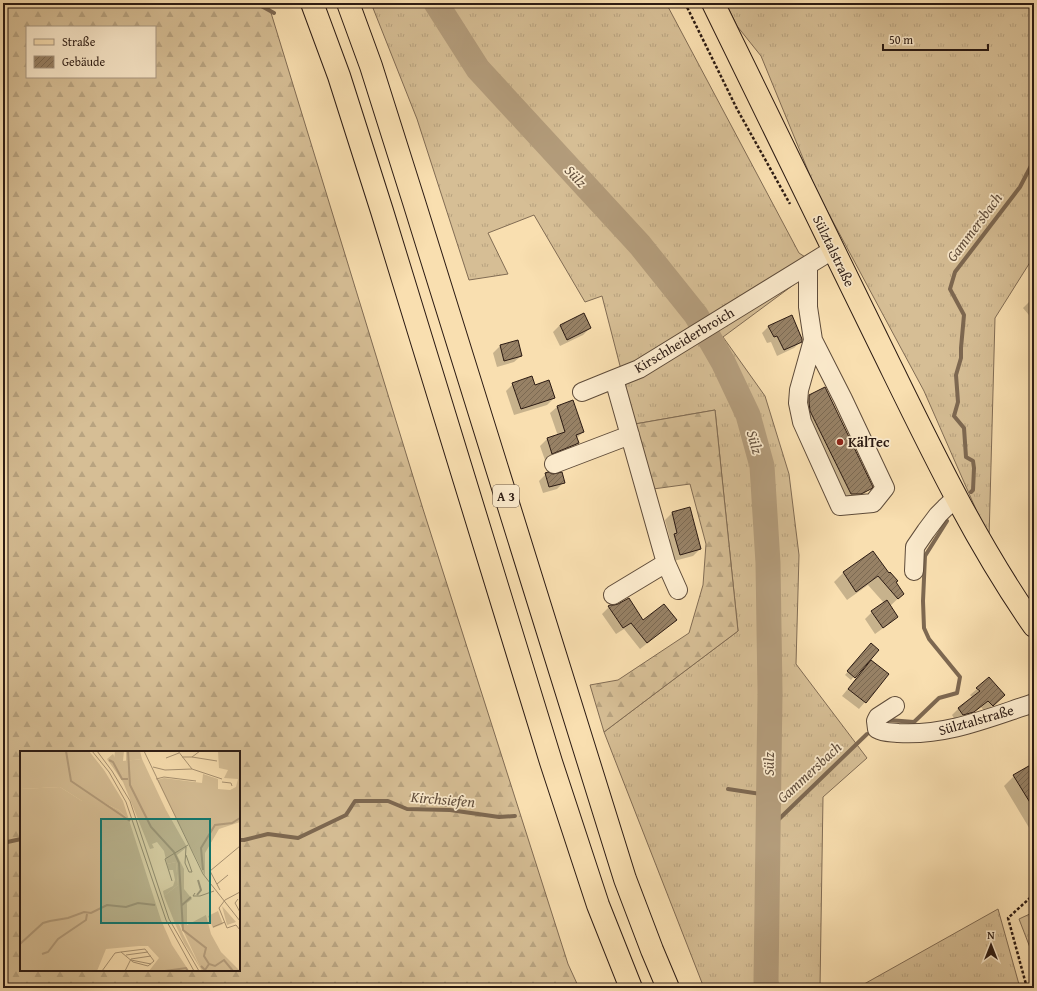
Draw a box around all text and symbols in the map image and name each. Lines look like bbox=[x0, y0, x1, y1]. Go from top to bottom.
legend bbox=[26, 26, 156, 78]
scale bar bbox=[883, 26, 988, 52]
text: 50 m bbox=[889, 31, 913, 48]
text: Straße bbox=[62, 33, 96, 50]
text: Gebäude bbox=[62, 53, 105, 70]
water label: Sülz bbox=[560, 160, 592, 192]
water label: Gammersbach bbox=[941, 188, 1007, 266]
street label: Sülztalstraße bbox=[808, 212, 860, 291]
street label: Kirschheiderbroich bbox=[630, 302, 738, 378]
water label: Sülz bbox=[742, 428, 768, 457]
place label: KälTec bbox=[848, 432, 890, 452]
marker: KälTec bbox=[835, 437, 845, 447]
road number: A 3 bbox=[493, 485, 519, 507]
street label: Sülztalstraße bbox=[936, 700, 1016, 740]
water label: Gammersbach bbox=[772, 736, 846, 807]
inset map bbox=[20, 751, 240, 971]
water label: Sülz bbox=[758, 752, 779, 776]
water label: Kirchsiefen bbox=[409, 786, 476, 812]
north arrow bbox=[971, 925, 1011, 965]
text: N bbox=[987, 927, 995, 943]

